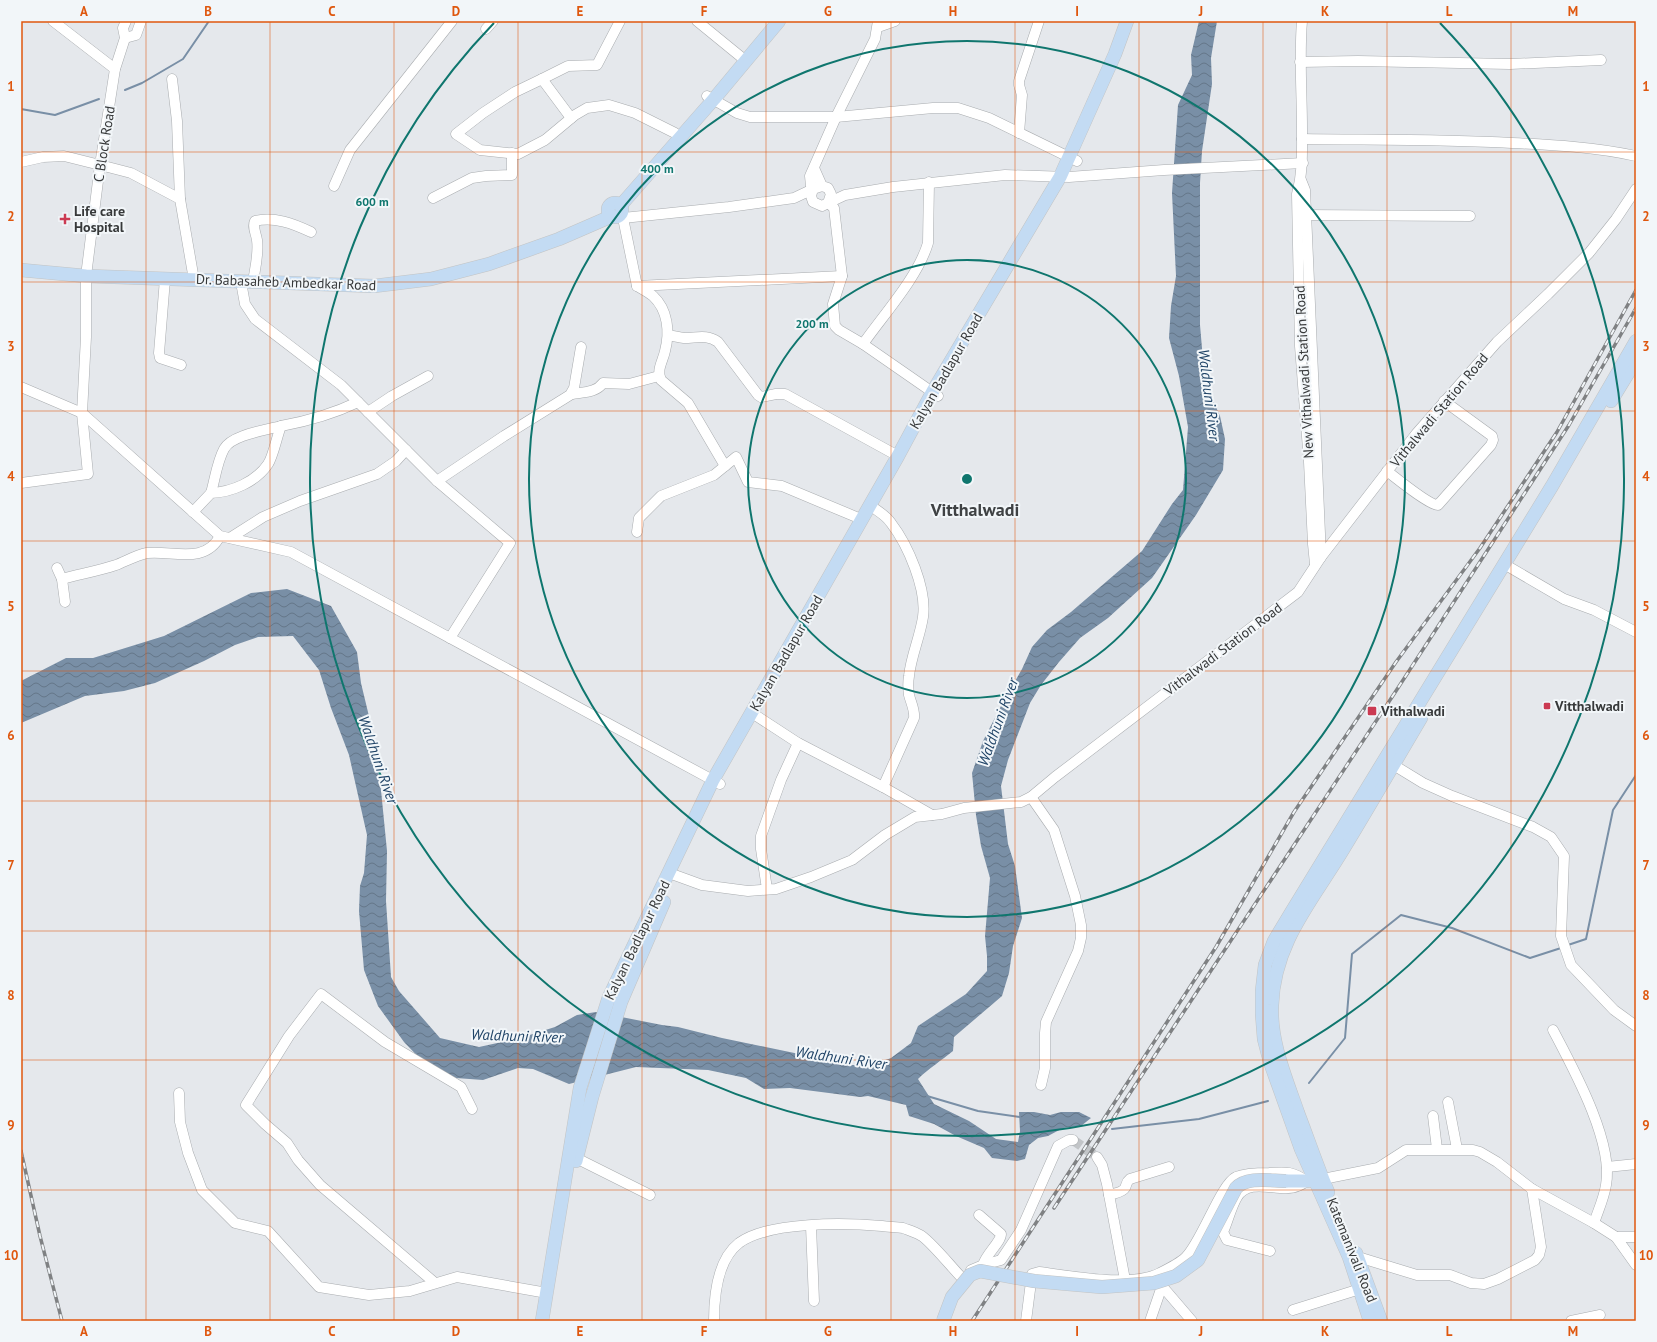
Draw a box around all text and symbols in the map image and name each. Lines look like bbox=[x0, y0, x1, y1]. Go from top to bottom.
text: A bbox=[80, 3, 88, 20]
text: B bbox=[204, 3, 212, 20]
text: C bbox=[328, 3, 336, 20]
text: D bbox=[452, 3, 460, 20]
text: E bbox=[577, 3, 584, 20]
text: F bbox=[701, 3, 708, 20]
text: G bbox=[824, 3, 832, 20]
text: H bbox=[949, 3, 957, 20]
text: I bbox=[1075, 3, 1079, 20]
text: J bbox=[1198, 3, 1203, 20]
text: K bbox=[1321, 3, 1329, 20]
text: L bbox=[1446, 3, 1453, 20]
text: M bbox=[1568, 3, 1578, 20]
text: 1 bbox=[7, 78, 15, 95]
text: 1 bbox=[1642, 78, 1650, 95]
street label: C Block Road bbox=[89, 105, 119, 183]
text: 400 m bbox=[640, 161, 674, 176]
text: 600 m bbox=[355, 194, 389, 209]
place label: Life care Hospital bbox=[74, 202, 125, 236]
text: 2 bbox=[7, 208, 15, 225]
text: 2 bbox=[1642, 208, 1650, 225]
marker: Life care Hospital bbox=[59, 213, 71, 225]
street label: Dr. Babasaheb Ambedkar Road bbox=[196, 270, 376, 294]
street label: New Vithalwadi Station Road bbox=[1290, 285, 1318, 459]
street label: Kalyan Badlapur Road bbox=[905, 310, 987, 432]
text: 200 m bbox=[795, 316, 829, 331]
text: 3 bbox=[7, 338, 15, 355]
text: 3 bbox=[1642, 338, 1650, 355]
water label: Waldhuni River bbox=[1194, 348, 1225, 443]
street label: Vithalwadi Station Road bbox=[1385, 349, 1492, 472]
text: 4 bbox=[7, 468, 15, 485]
text: 4 bbox=[1642, 468, 1650, 485]
centre of rings bbox=[960, 472, 974, 486]
district label: Vitthalwadi bbox=[930, 498, 1019, 521]
street label: Kalyan Badlapur Road bbox=[745, 592, 827, 714]
text: 5 bbox=[7, 598, 15, 615]
text: 5 bbox=[1642, 598, 1650, 615]
street label: Vithalwadi Station Road bbox=[1159, 599, 1286, 700]
water label: Waldhuni River bbox=[973, 674, 1023, 768]
place label: Vitthalwadi bbox=[1554, 697, 1624, 715]
marker: Vitthalwadi bbox=[1542, 701, 1552, 711]
place label: Vithalwadi bbox=[1380, 702, 1445, 720]
marker: Vithalwadi bbox=[1366, 705, 1378, 717]
water label: Waldhuni River bbox=[354, 713, 403, 808]
text: 6 bbox=[7, 727, 15, 744]
text: 6 bbox=[1642, 727, 1650, 744]
text: 7 bbox=[7, 857, 15, 874]
text: 7 bbox=[1642, 857, 1650, 874]
street label: Kalyan Badlapur Road bbox=[600, 877, 674, 1003]
text: 8 bbox=[7, 987, 15, 1004]
text: 8 bbox=[1642, 987, 1650, 1004]
water label: Waldhuni River bbox=[471, 1024, 564, 1047]
water label: Waldhuni River bbox=[794, 1042, 889, 1073]
text: 9 bbox=[7, 1117, 15, 1134]
text: 9 bbox=[1642, 1117, 1650, 1134]
street label: Katemanivali Road bbox=[1323, 1195, 1381, 1305]
text: 10 bbox=[4, 1247, 18, 1264]
text: 10 bbox=[1639, 1247, 1653, 1264]
text: A bbox=[80, 1323, 88, 1340]
text: B bbox=[204, 1323, 212, 1340]
text: C bbox=[328, 1323, 336, 1340]
text: D bbox=[452, 1323, 460, 1340]
text: E bbox=[577, 1323, 584, 1340]
text: F bbox=[701, 1323, 708, 1340]
text: G bbox=[824, 1323, 832, 1340]
text: H bbox=[949, 1323, 957, 1340]
text: I bbox=[1075, 1323, 1079, 1340]
text: J bbox=[1198, 1323, 1203, 1340]
text: K bbox=[1321, 1323, 1329, 1340]
text: L bbox=[1446, 1323, 1453, 1340]
text: M bbox=[1568, 1323, 1578, 1340]

